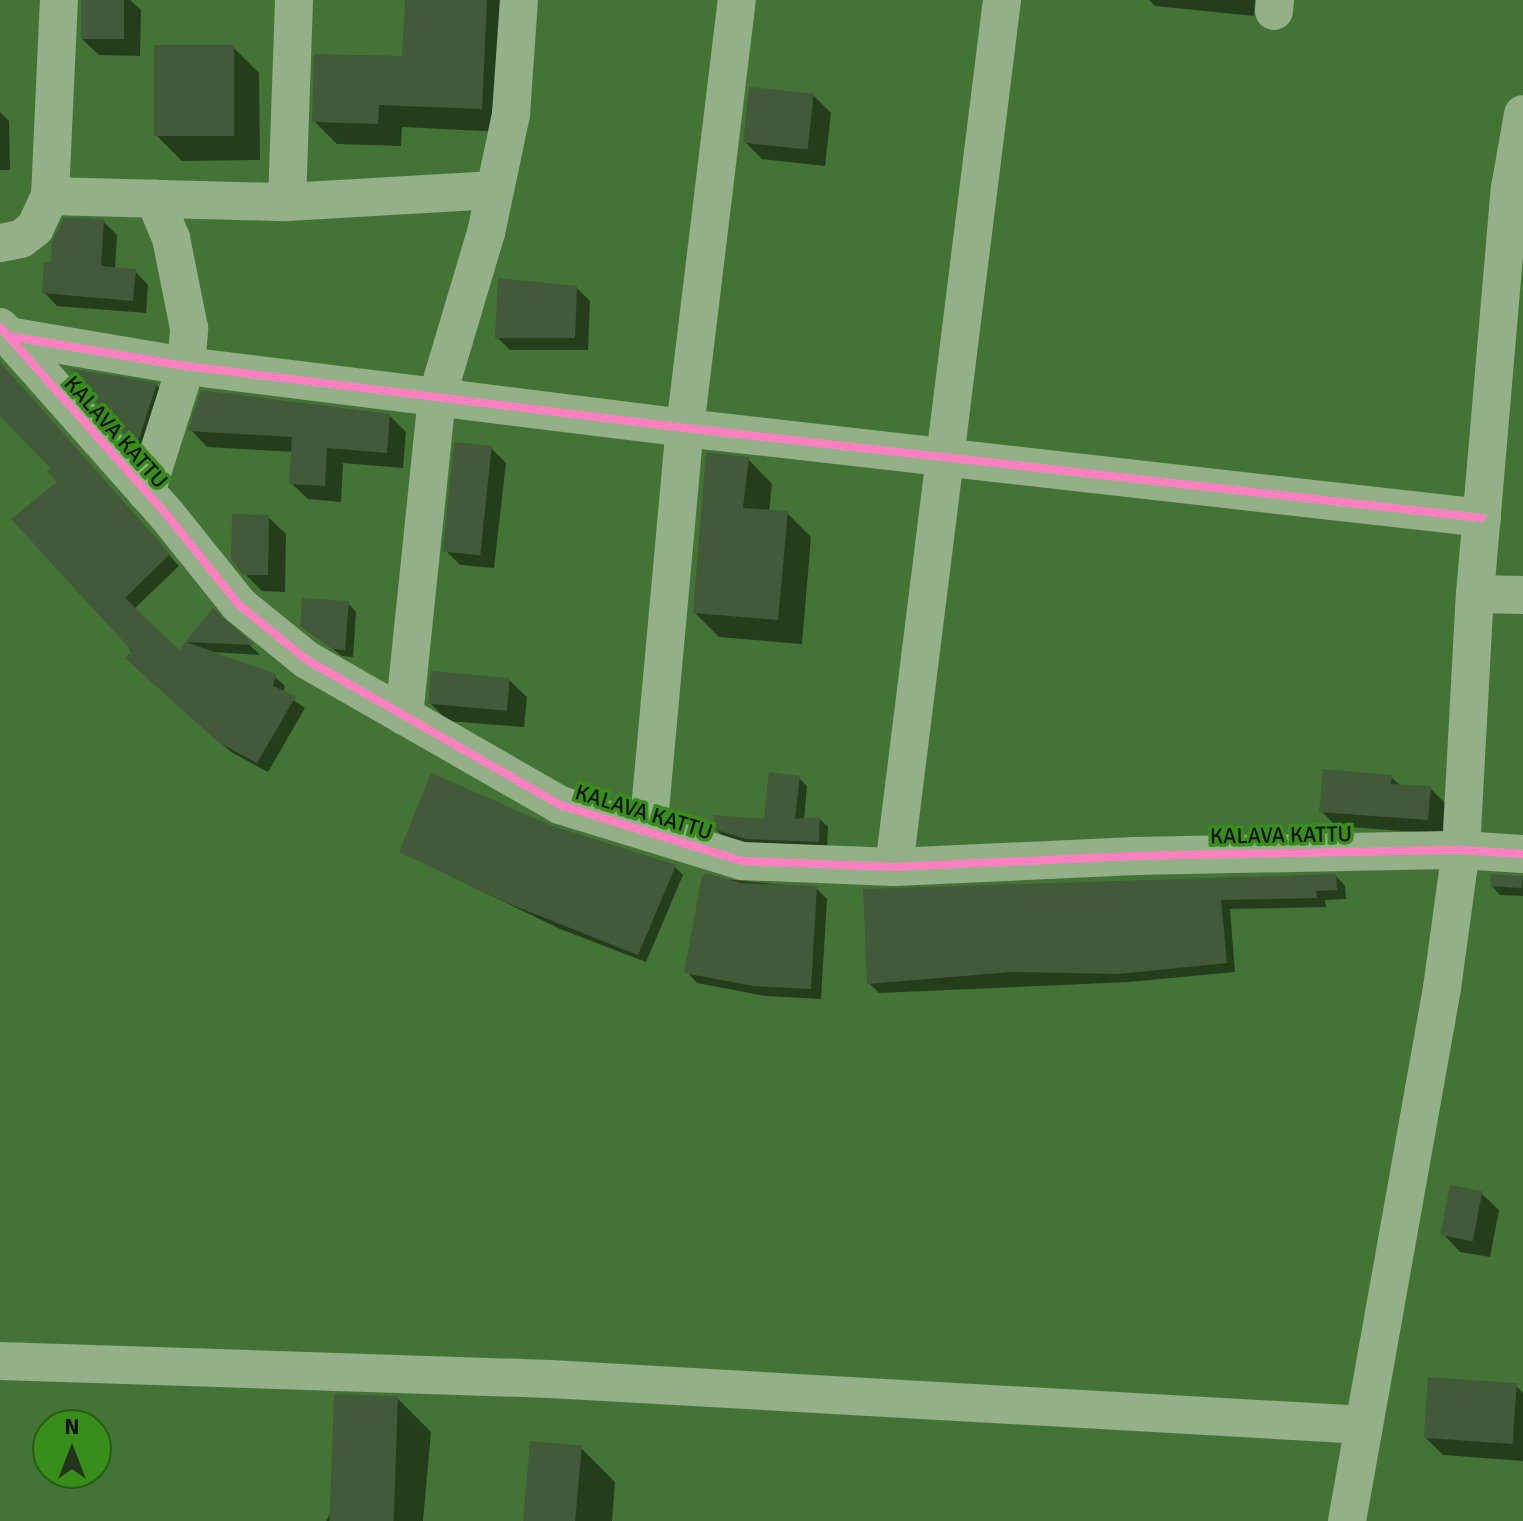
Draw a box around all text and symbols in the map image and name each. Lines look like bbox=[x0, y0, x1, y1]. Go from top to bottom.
street label: KALAVA KATTU bbox=[59, 370, 173, 494]
street label: KALAVA KATTU bbox=[572, 779, 716, 845]
street label: KALAVA KATTU bbox=[1210, 821, 1352, 849]
north arrow bbox=[32, 1409, 112, 1489]
text: N bbox=[64, 1413, 80, 1440]

